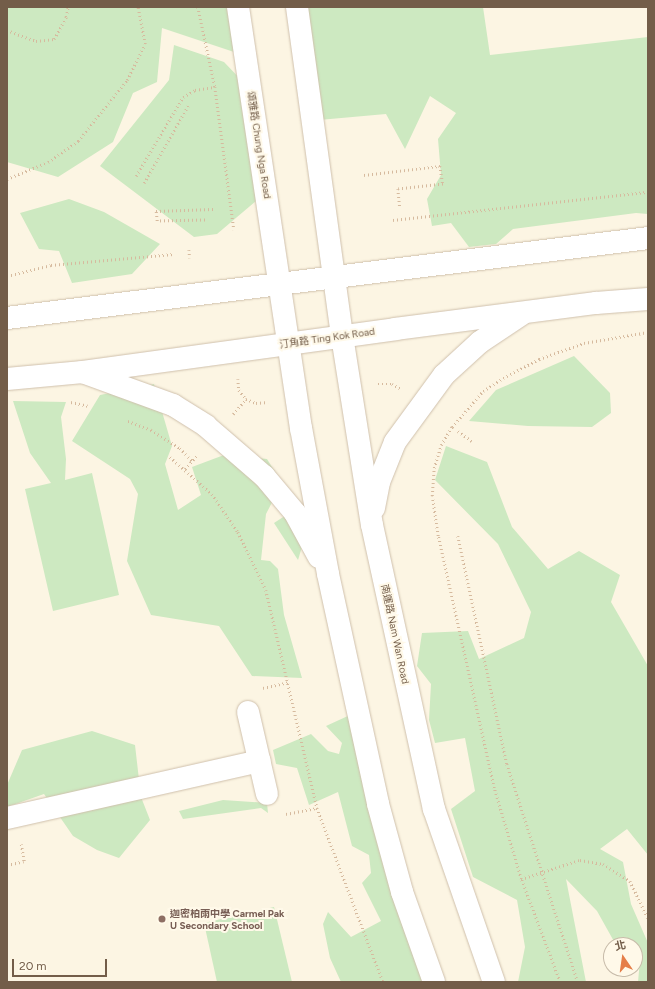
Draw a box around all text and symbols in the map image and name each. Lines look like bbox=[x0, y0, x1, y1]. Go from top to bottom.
street label: 頌雅路 Chung Nga Road bbox=[245, 90, 273, 200]
street label: 汀角路 Ting Kok Road bbox=[278, 325, 376, 351]
street label: 南運路 Nam Wan Road bbox=[379, 583, 411, 685]
place label: 迦密柏雨中學 Carmel Pak U Secondary School bbox=[170, 907, 284, 930]
marker: 迦密柏雨中學 Carmel Pak U Secondary School bbox=[157, 914, 167, 924]
north arrow bbox=[603, 937, 643, 977]
text: 北 bbox=[614, 938, 627, 953]
scale bar bbox=[14, 951, 109, 977]
text: 20 m bbox=[19, 959, 47, 973]

